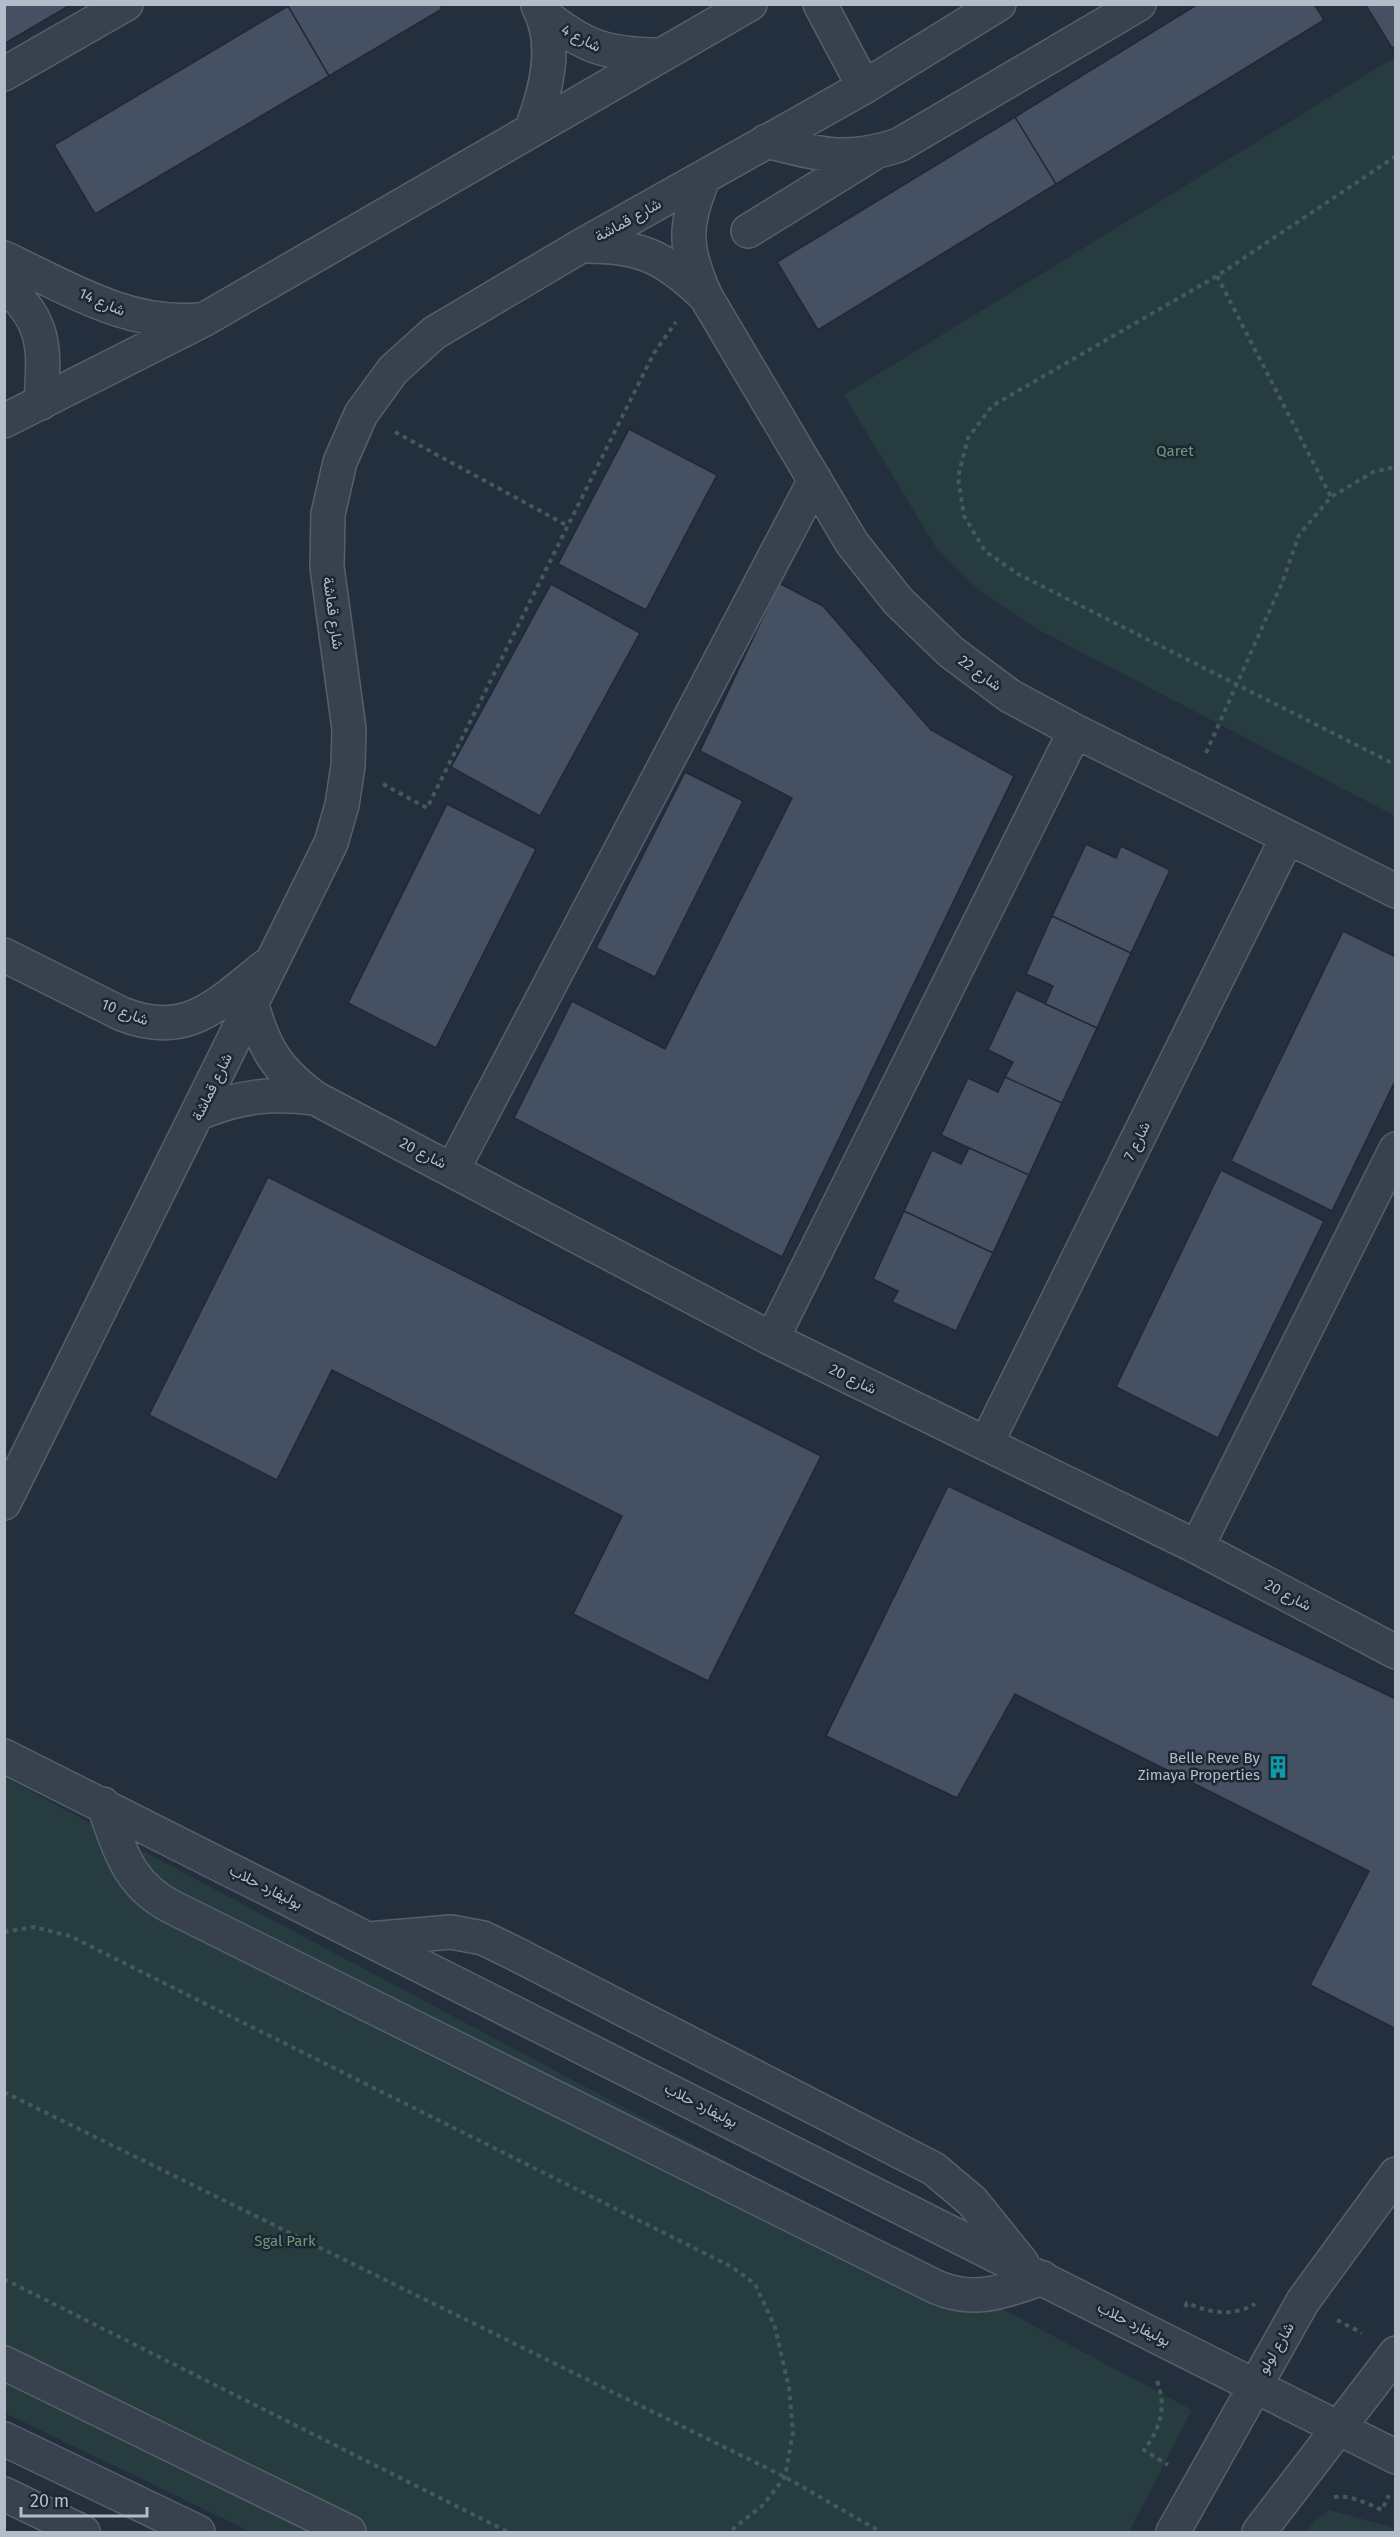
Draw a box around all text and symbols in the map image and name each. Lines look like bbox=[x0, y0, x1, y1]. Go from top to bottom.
street label: شارع 4 bbox=[557, 20, 604, 57]
street label: شارع قماشة bbox=[592, 194, 665, 247]
street label: شارع 14 bbox=[75, 284, 128, 322]
park label: Qaret bbox=[1156, 442, 1194, 460]
street label: شارع قماشة bbox=[317, 576, 347, 651]
street label: شارع 22 bbox=[954, 651, 1005, 696]
street label: شارع 10 bbox=[98, 995, 151, 1031]
street label: شارع قماشة bbox=[188, 1050, 238, 1125]
street label: شارع 7 bbox=[1120, 1119, 1156, 1164]
street label: شارع 20 bbox=[396, 1134, 449, 1174]
street label: شارع 20 bbox=[826, 1360, 880, 1400]
street label: شارع 20 bbox=[1261, 1575, 1314, 1617]
place label: Belle Reve By Zimaya Properties bbox=[1138, 1749, 1261, 1784]
building icon: Belle Reve By Zimaya Properties bbox=[1265, 1754, 1291, 1780]
street label: بوليفارد حلاب bbox=[226, 1861, 306, 1913]
street label: بوليفارد حلاب bbox=[661, 2079, 741, 2131]
park label: Sgal Park bbox=[254, 2232, 316, 2250]
street label: بوليفارد حلاب bbox=[1094, 2298, 1174, 2350]
street label: شارع لولو bbox=[1254, 2319, 1300, 2378]
scale bar bbox=[21, 2480, 147, 2518]
text: 20 m bbox=[30, 2490, 69, 2512]

